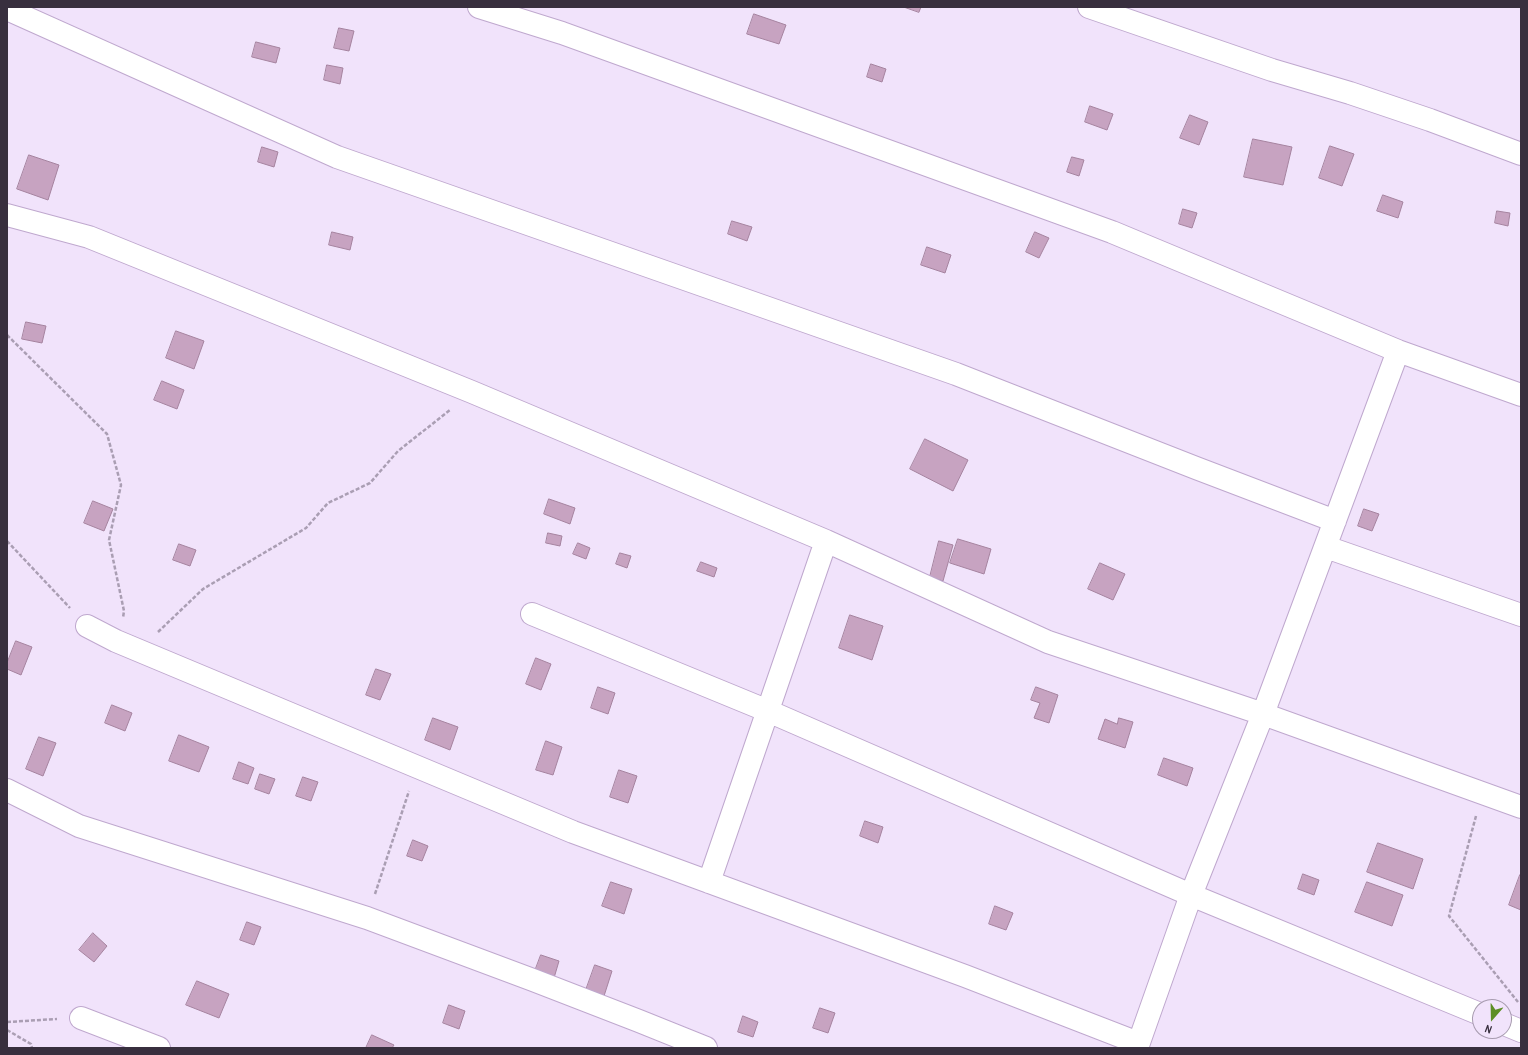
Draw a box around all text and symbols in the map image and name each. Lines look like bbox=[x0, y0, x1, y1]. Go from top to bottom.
north arrow bbox=[1472, 999, 1512, 1039]
text: N bbox=[1483, 1022, 1494, 1037]

